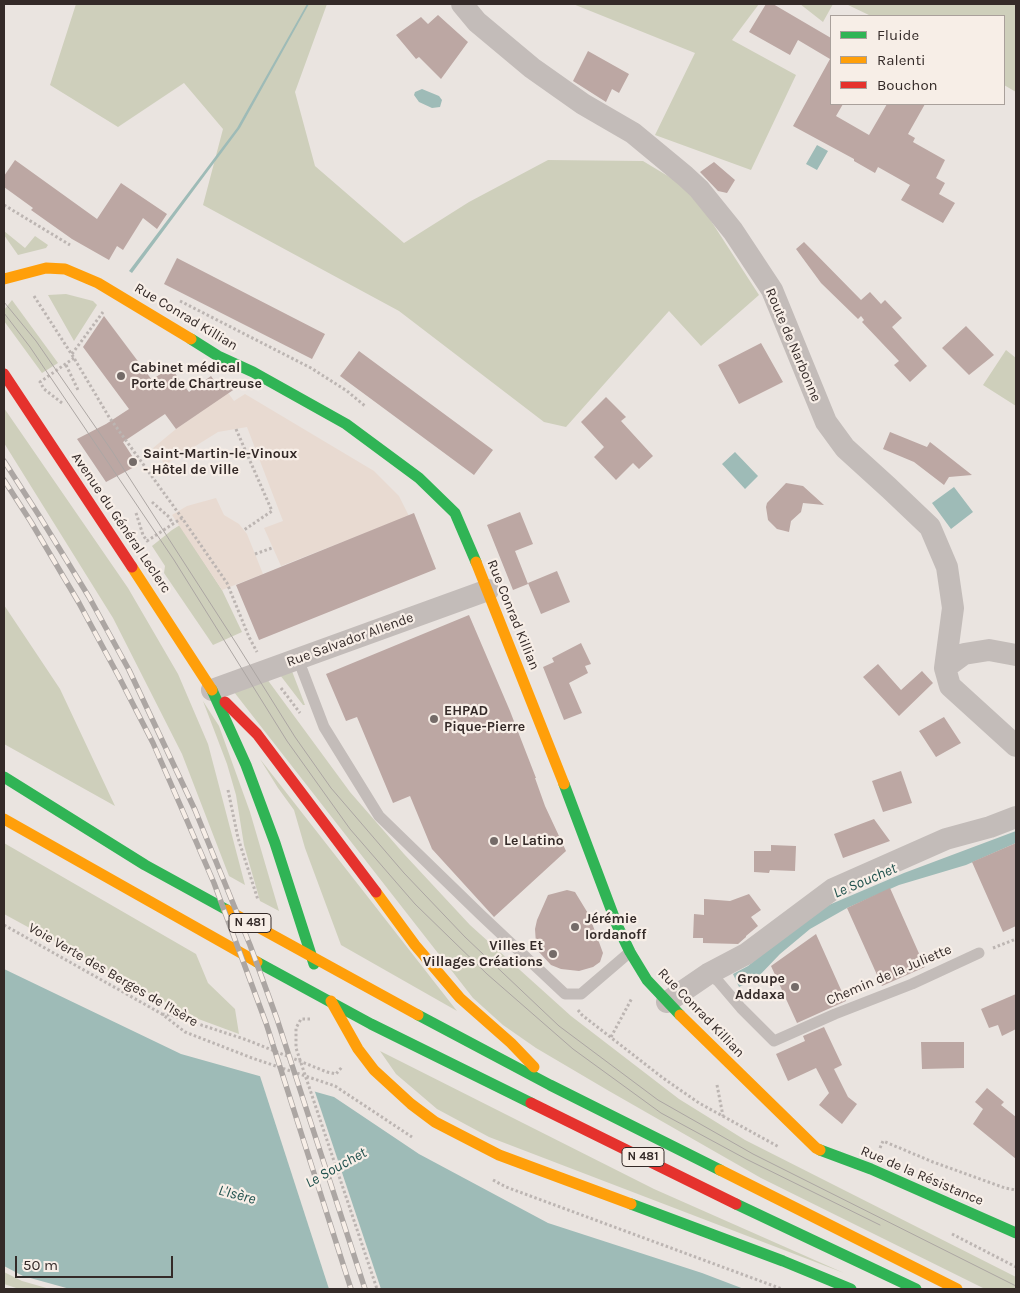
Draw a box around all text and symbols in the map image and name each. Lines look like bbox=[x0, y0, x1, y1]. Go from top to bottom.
legend bbox=[830, 15, 1005, 105]
text: Fluide bbox=[877, 26, 919, 44]
text: Ralenti bbox=[877, 51, 926, 69]
text: Bouchon bbox=[877, 76, 938, 94]
street label: Rue Conrad Killian bbox=[131, 280, 241, 354]
street label: Route de Narbonne bbox=[761, 286, 825, 404]
place label: Cabinet médical Porte de Chartreuse bbox=[131, 360, 262, 392]
marker: Cabinet médical Porte de Chartreuse bbox=[115, 370, 127, 382]
place label: Saint-Martin-le-Vinoux - Hôtel de Ville bbox=[143, 446, 297, 478]
street label: Avenue du Général Leclerc bbox=[68, 450, 174, 596]
marker: Saint-Martin-le-Vinoux - Hôtel de Ville bbox=[127, 456, 139, 468]
street label: Rue Conrad Killian bbox=[483, 557, 543, 673]
street label: Rue Salvador Allende bbox=[284, 609, 416, 671]
place label: EHPAD Pique-Pierre bbox=[444, 703, 525, 736]
marker: EHPAD Pique-Pierre bbox=[428, 713, 440, 725]
place label: Le Latino bbox=[504, 833, 564, 849]
marker: Le Latino bbox=[488, 835, 500, 847]
water label: Le Souchet bbox=[831, 860, 899, 902]
place label: Jérémie Iordanoff bbox=[585, 911, 646, 944]
road number: N 481 bbox=[229, 914, 271, 932]
street label: Voie Verte des Berges de l'Isère bbox=[25, 919, 201, 1031]
marker: Jérémie Iordanoff bbox=[569, 921, 581, 933]
place label: Villes Et Villages Créations bbox=[423, 938, 543, 970]
street label: Chemin de la Juliette bbox=[824, 941, 954, 1009]
marker: Villes Et Villages Créations bbox=[547, 948, 559, 960]
street label: Rue Conrad Killian bbox=[654, 965, 748, 1061]
place label: Groupe Addaxa bbox=[735, 971, 785, 1004]
marker: Groupe Addaxa bbox=[789, 981, 801, 993]
street label: Rue de la Résistance bbox=[858, 1143, 986, 1209]
water label: Le Souchet bbox=[302, 1144, 370, 1192]
road number: N 481 bbox=[622, 1148, 664, 1166]
water label: L'Isère bbox=[216, 1181, 258, 1209]
scale bar bbox=[18, 1246, 175, 1278]
text: 50 m bbox=[23, 1256, 58, 1274]

